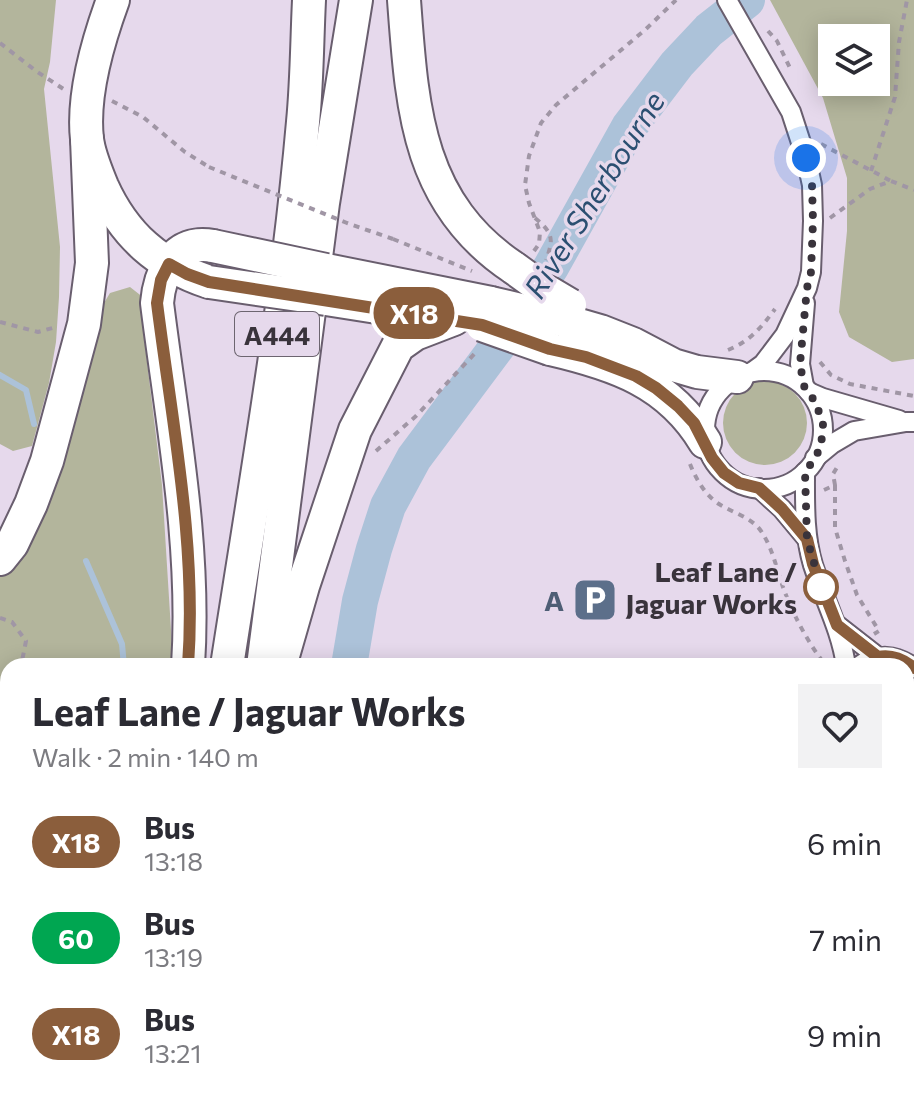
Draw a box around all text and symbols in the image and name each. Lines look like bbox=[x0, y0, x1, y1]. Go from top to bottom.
map controls bbox=[818, 24, 890, 96]
button: layers bbox=[818, 24, 890, 96]
water label: River Sherbourne bbox=[515, 84, 671, 304]
your location bbox=[786, 138, 826, 178]
line badge: X18 bbox=[368, 287, 460, 339]
text: X18 bbox=[389, 296, 439, 330]
road number: A444 bbox=[235, 312, 319, 356]
place label: Leaf Lane / Jaguar Works bbox=[626, 554, 797, 620]
marker: Leaf Lane / Jaguar Works bbox=[804, 570, 838, 604]
parking icon: A bbox=[571, 576, 619, 624]
place label: A bbox=[544, 583, 564, 617]
button: heart bbox=[798, 684, 882, 768]
text: Leaf Lane / Jaguar Works bbox=[32, 687, 465, 734]
text: Walk · 2 min · 140 m bbox=[32, 741, 259, 772]
text: Bus bbox=[144, 808, 195, 845]
text: 6 min bbox=[807, 824, 882, 861]
text: X18 bbox=[51, 825, 101, 859]
text: 13:18 bbox=[144, 845, 203, 876]
text: Bus bbox=[144, 904, 195, 941]
text: 7 min bbox=[809, 920, 882, 957]
text: 60 bbox=[58, 921, 94, 955]
text: 13:19 bbox=[144, 941, 203, 972]
text: Bus bbox=[144, 1000, 195, 1037]
text: 9 min bbox=[807, 1016, 882, 1053]
text: X18 bbox=[51, 1017, 101, 1051]
text: 13:21 bbox=[144, 1037, 202, 1068]

